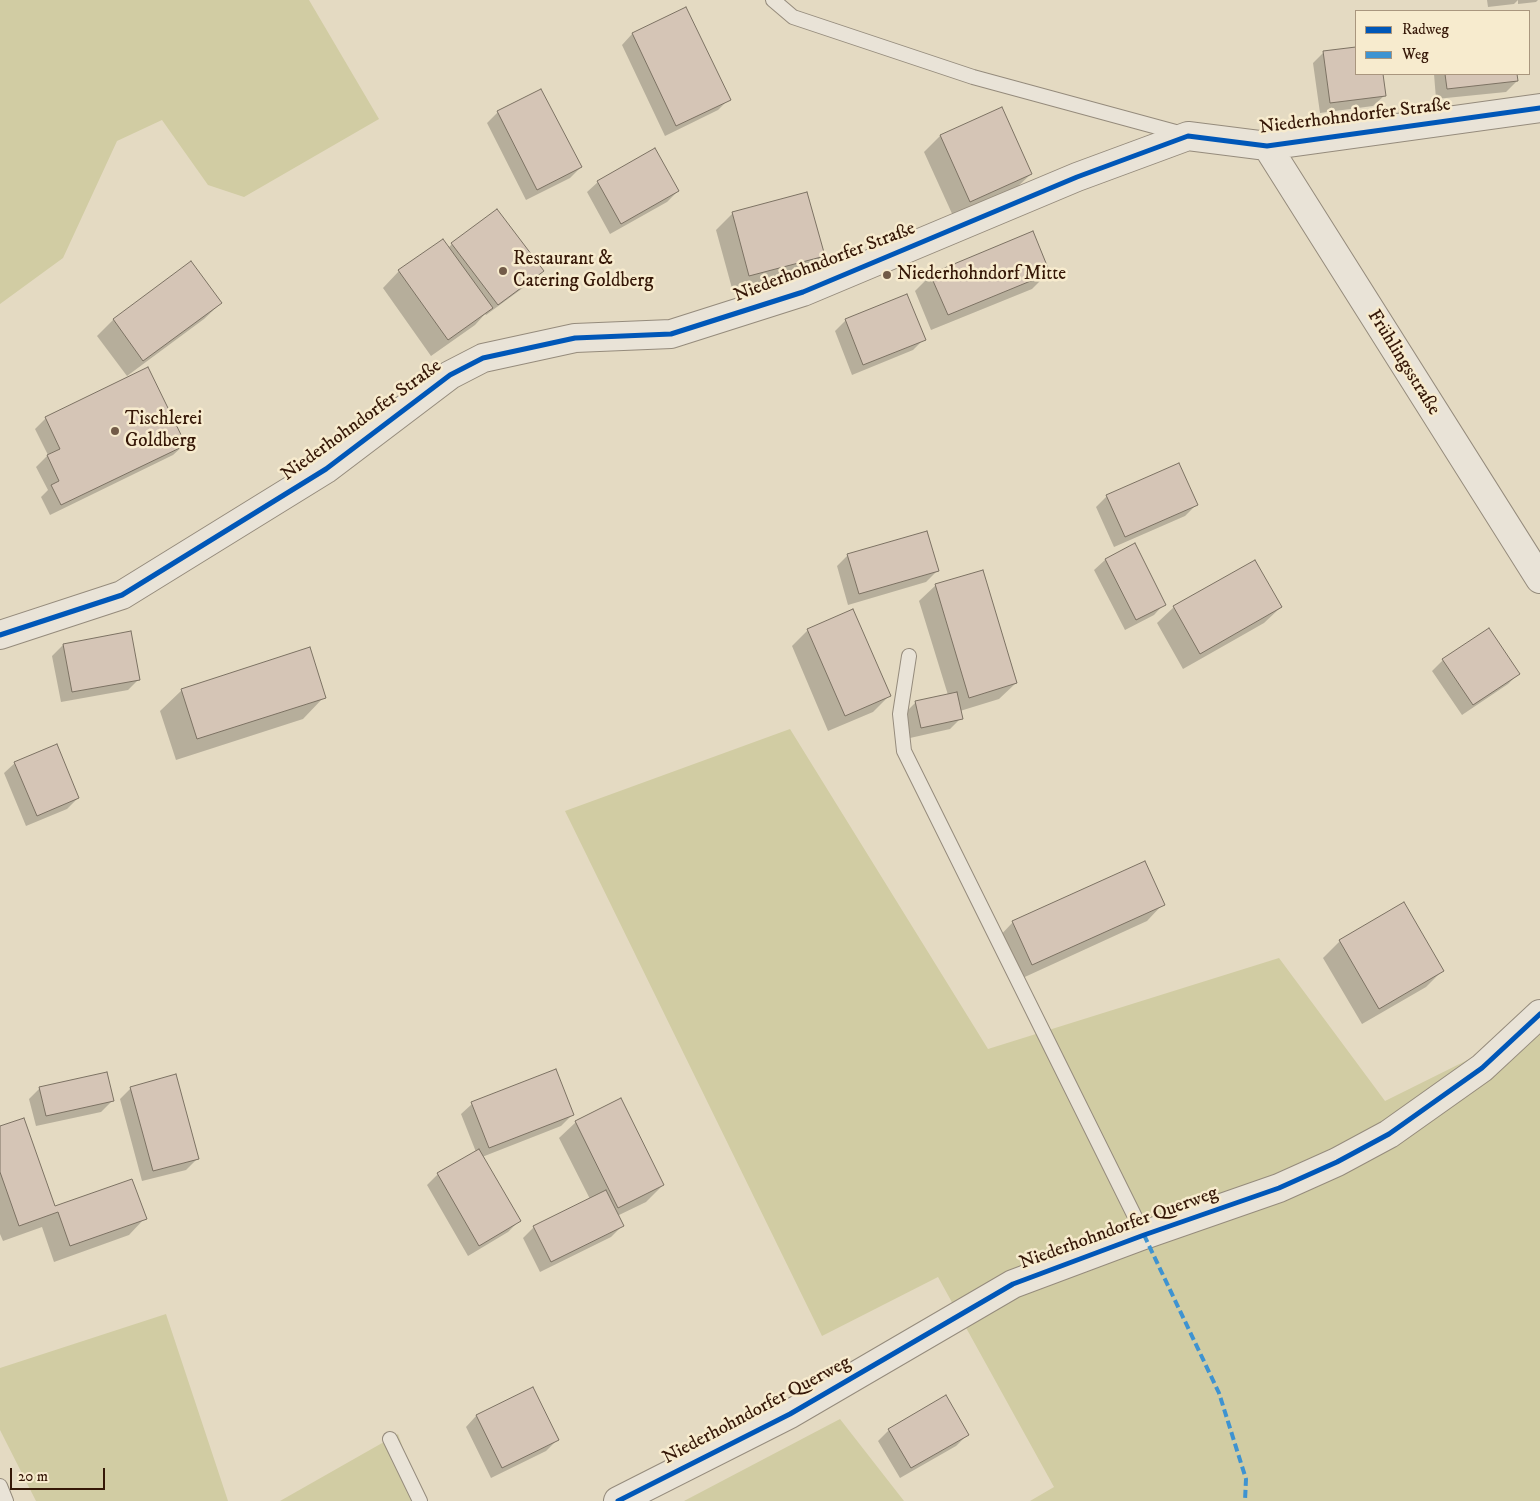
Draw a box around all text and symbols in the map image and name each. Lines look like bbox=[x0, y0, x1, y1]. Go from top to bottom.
legend bbox=[1355, 10, 1530, 75]
text: Radweg bbox=[1402, 20, 1449, 39]
text: Weg bbox=[1402, 45, 1429, 64]
street label: Niederhohndorfer Straße bbox=[1258, 94, 1452, 140]
street label: Niederhohndorfer Straße bbox=[731, 218, 919, 308]
place label: Restaurant & Catering Goldberg bbox=[513, 249, 654, 293]
place label: Niederhohndorf Mitte bbox=[897, 264, 1066, 286]
marker: Restaurant & Catering Goldberg bbox=[497, 265, 509, 277]
marker: Niederhohndorf Mitte bbox=[881, 269, 893, 281]
street label: Frühlingsstraße bbox=[1362, 306, 1444, 420]
street label: Niederhohndorfer Straße bbox=[277, 355, 447, 487]
place label: Tischlerei Goldberg bbox=[125, 409, 202, 453]
marker: Tischlerei Goldberg bbox=[109, 425, 121, 437]
street label: Niederhohndorfer Querweg bbox=[1017, 1182, 1221, 1276]
street label: Niederhohndorfer Querweg bbox=[659, 1352, 855, 1470]
scale bar bbox=[12, 1458, 108, 1490]
text: 20 m bbox=[18, 1467, 48, 1486]

